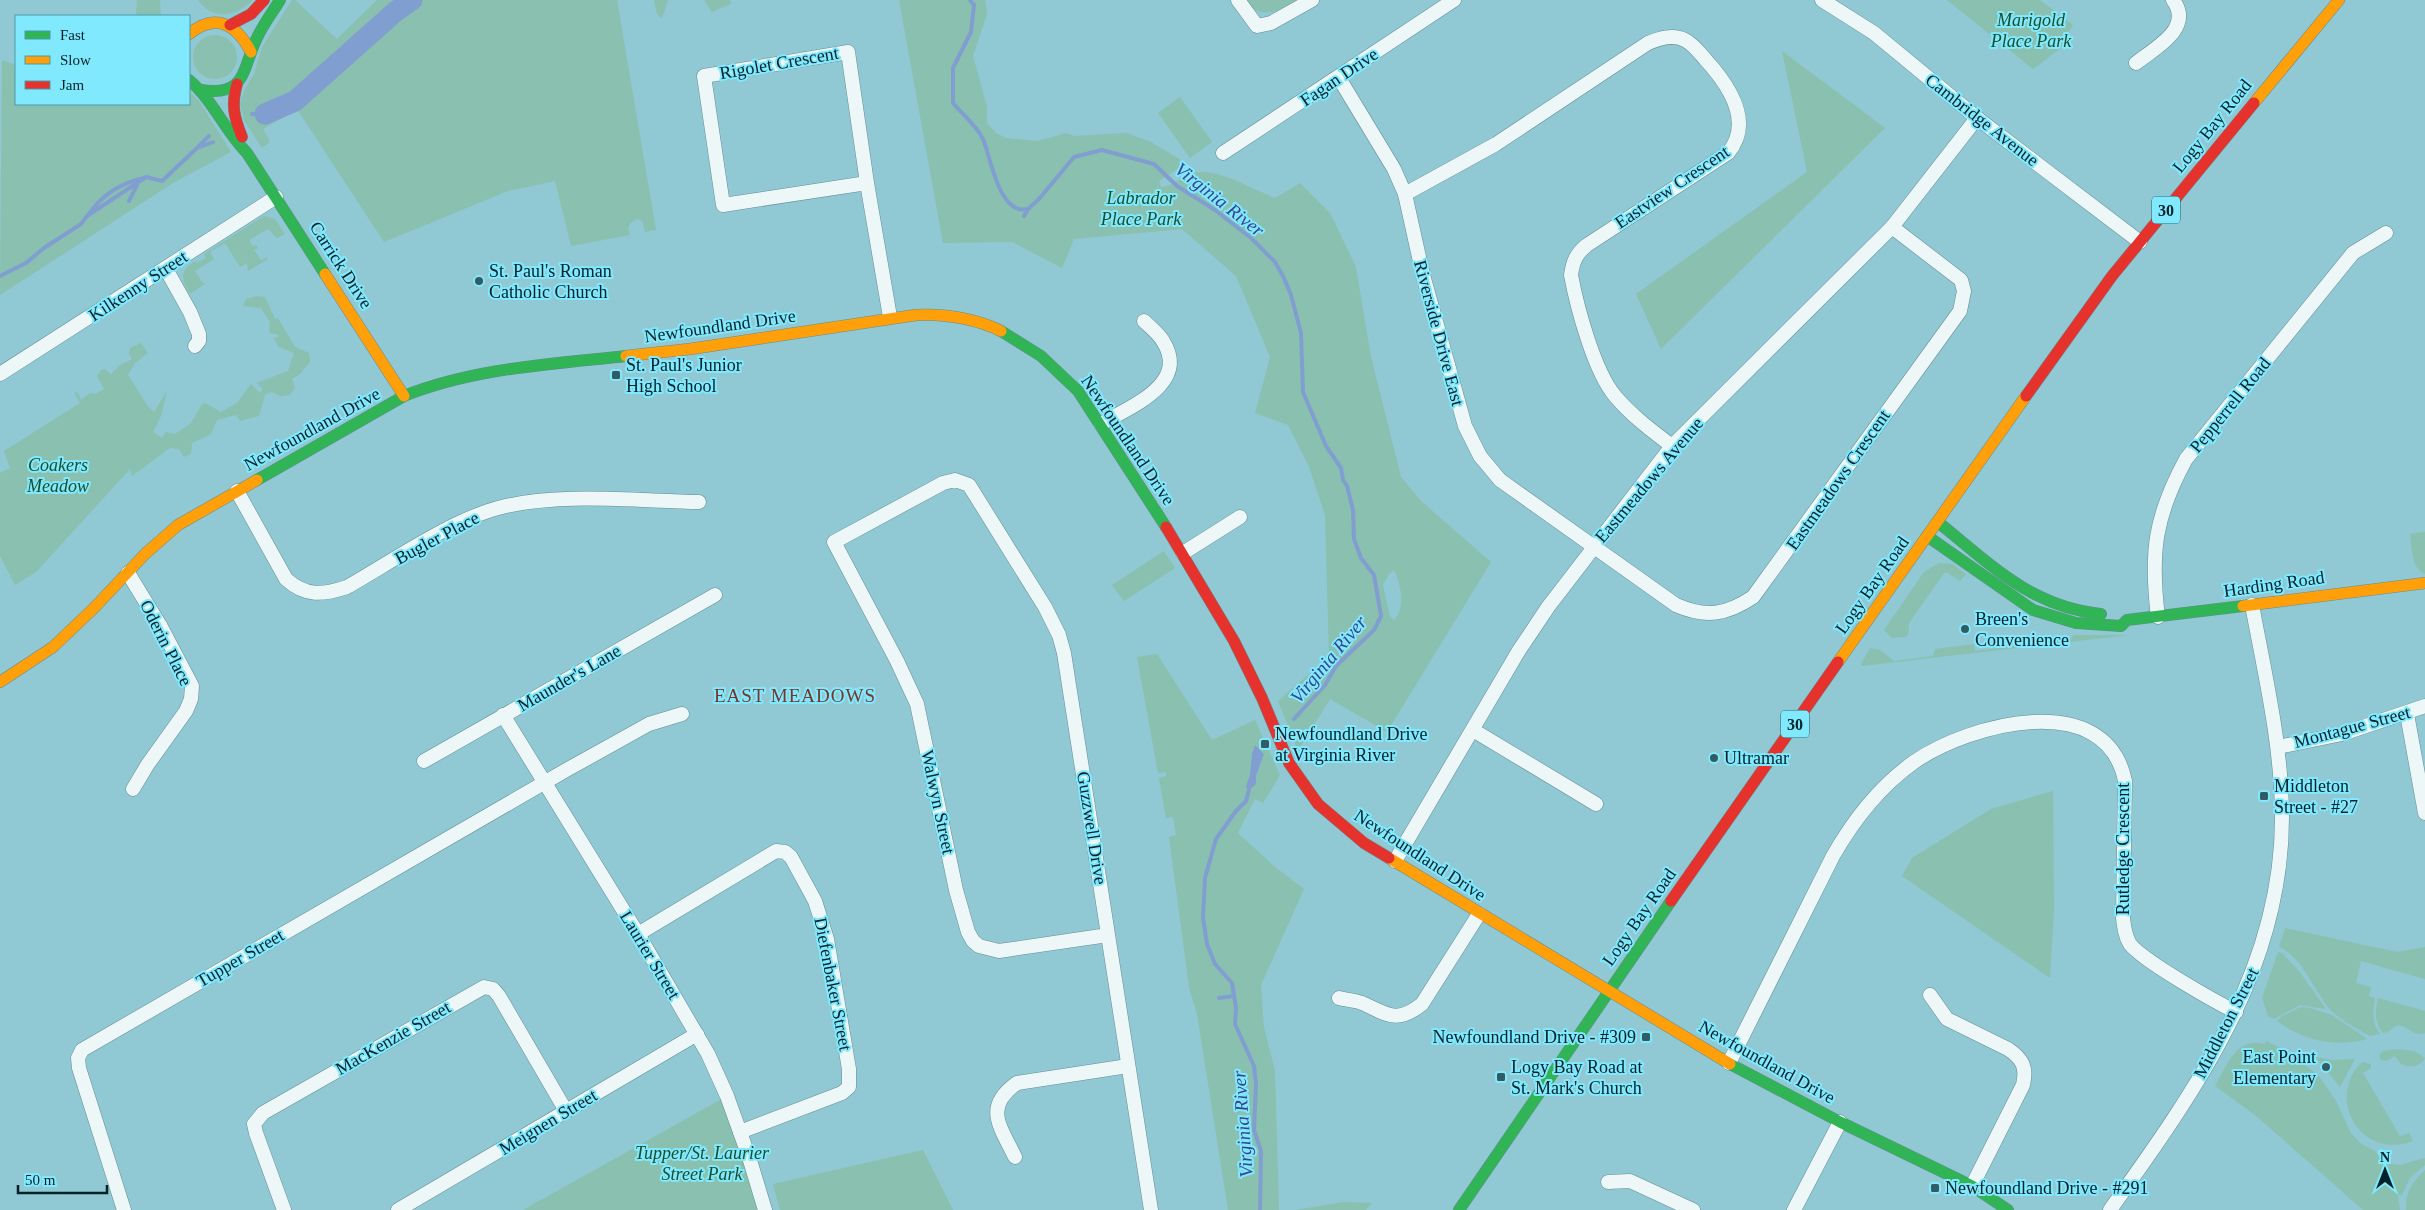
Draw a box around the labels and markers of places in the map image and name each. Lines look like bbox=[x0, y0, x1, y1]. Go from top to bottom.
place label: St. Paul's Roman Catholic Church bbox=[489, 261, 612, 302]
marker: St. Paul's Roman Catholic Church bbox=[473, 275, 485, 287]
place label: St. Paul's Junior High School bbox=[626, 355, 742, 396]
marker: St. Paul's Junior High School bbox=[610, 369, 622, 381]
place label: Breen's Convenience bbox=[1975, 609, 2069, 650]
marker: Breen's Convenience bbox=[1959, 623, 1971, 635]
place label: Newfoundland Drive at Virginia River bbox=[1275, 724, 1427, 765]
marker: Newfoundland Drive at Virginia River bbox=[1259, 738, 1271, 750]
place label: Ultramar bbox=[1724, 748, 1789, 768]
marker: Ultramar bbox=[1708, 752, 1720, 764]
place label: Middleton Street - #27 bbox=[2274, 776, 2358, 817]
marker: Middleton Street - #27 bbox=[2258, 790, 2270, 802]
place label: Newfoundland Drive - #309 bbox=[1433, 1027, 1636, 1047]
marker: Newfoundland Drive - #309 bbox=[1640, 1031, 1652, 1043]
place label: East Point Elementary bbox=[2233, 1047, 2316, 1088]
place label: Logy Bay Road at St. Mark's Church bbox=[1511, 1057, 1642, 1098]
marker: East Point Elementary bbox=[2320, 1061, 2332, 1073]
marker: Logy Bay Road at St. Mark's Church bbox=[1495, 1071, 1507, 1083]
place label: Newfoundland Drive - #291 bbox=[1945, 1178, 2148, 1198]
marker: Newfoundland Drive - #291 bbox=[1929, 1182, 1941, 1194]

